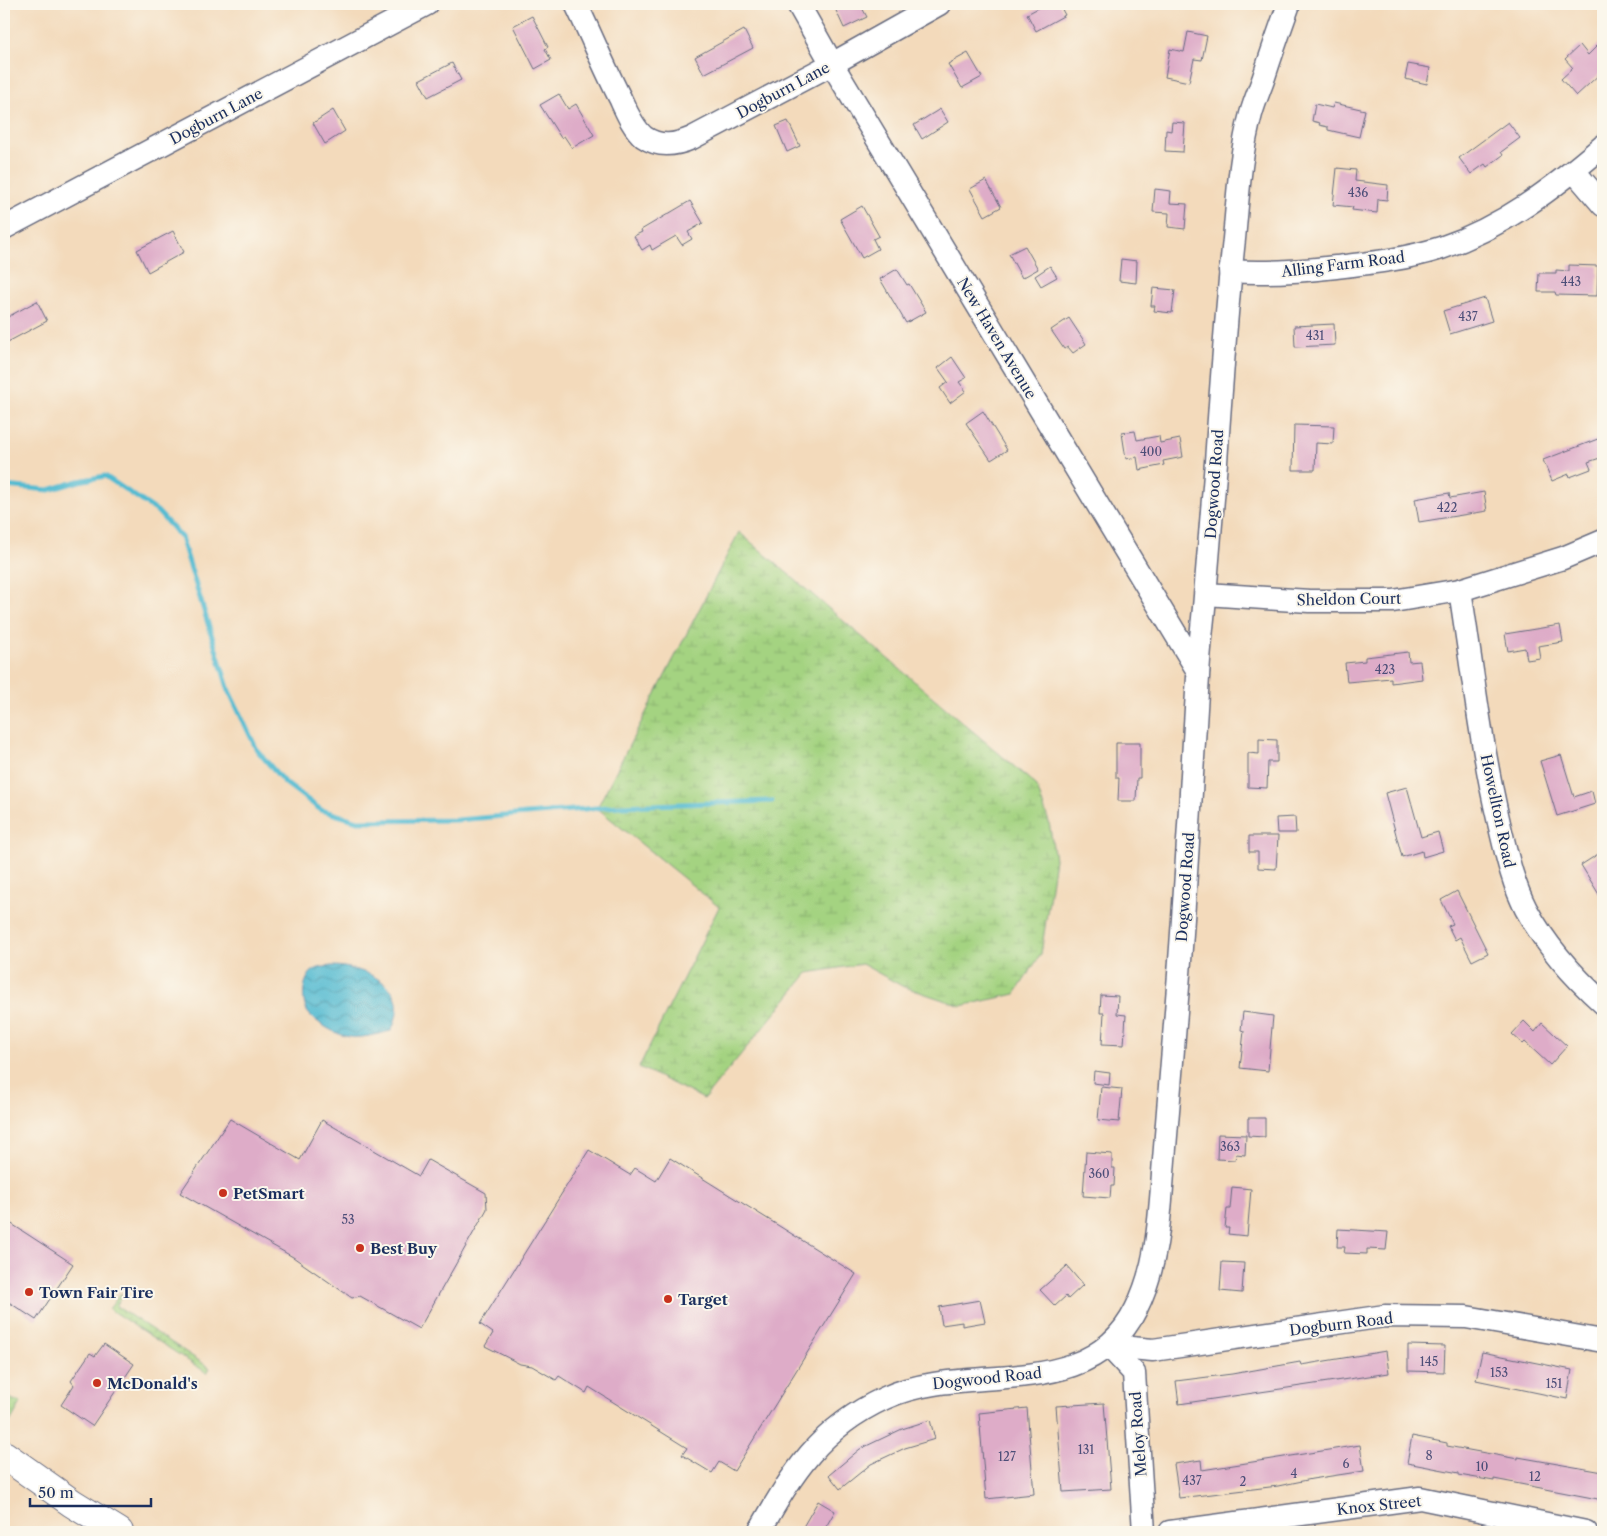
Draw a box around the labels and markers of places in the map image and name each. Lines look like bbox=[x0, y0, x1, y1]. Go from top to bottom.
place label: PetSmart bbox=[233, 1184, 305, 1203]
marker: PetSmart bbox=[217, 1187, 229, 1199]
place label: Best Buy bbox=[370, 1239, 438, 1258]
marker: Best Buy bbox=[354, 1242, 366, 1254]
place label: Town Fair Tire bbox=[39, 1283, 154, 1302]
marker: Town Fair Tire bbox=[23, 1286, 35, 1298]
place label: Target bbox=[678, 1290, 728, 1309]
marker: Target bbox=[662, 1293, 674, 1305]
place label: McDonald's bbox=[107, 1374, 198, 1393]
marker: McDonald's bbox=[91, 1377, 103, 1389]

